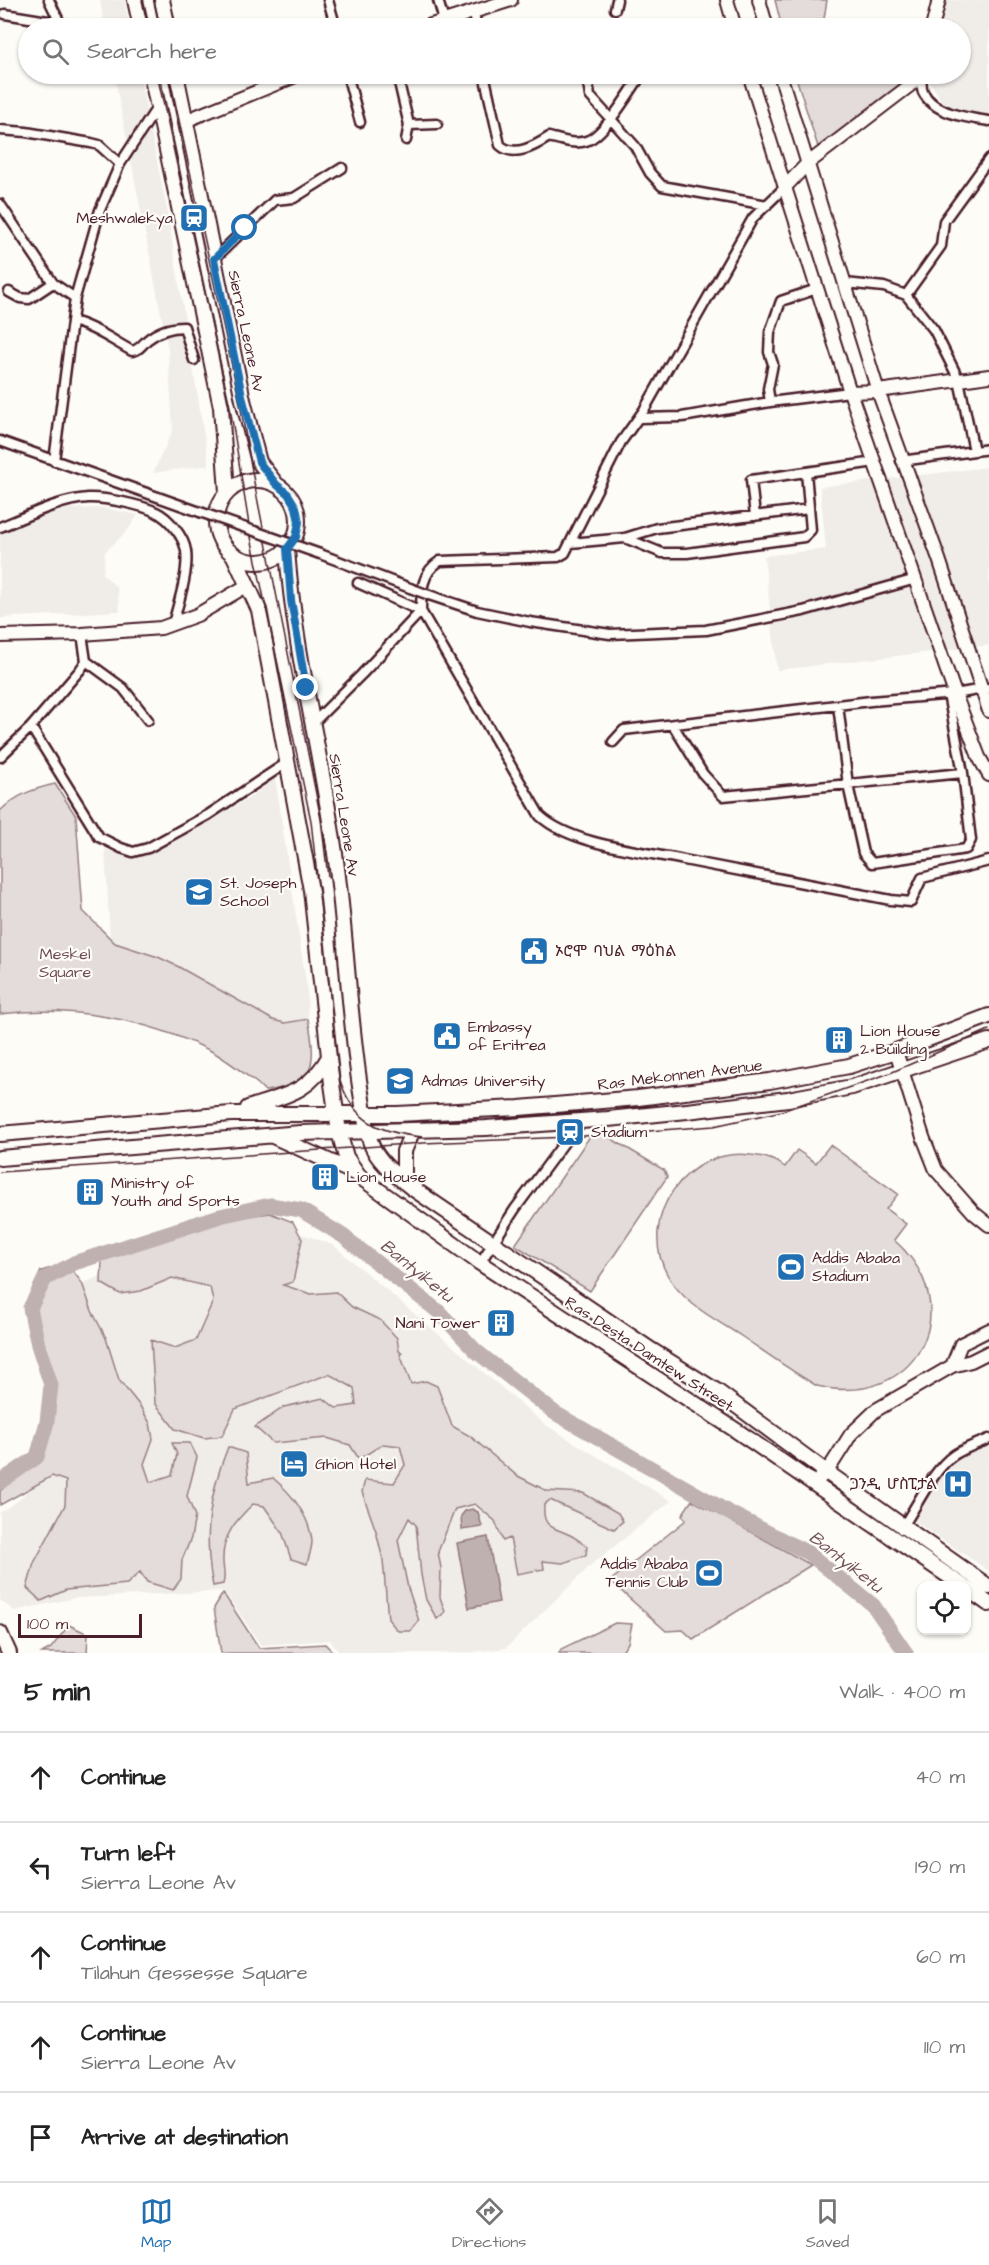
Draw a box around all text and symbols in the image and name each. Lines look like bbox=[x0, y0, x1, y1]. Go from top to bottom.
search box bbox=[18, 18, 971, 84]
icon: search bbox=[39, 35, 72, 68]
text: Search here bbox=[87, 36, 217, 67]
station icon: Meshwalekya bbox=[178, 202, 210, 234]
place label: Meshwalekya bbox=[76, 207, 173, 230]
route start bbox=[231, 214, 257, 240]
street label: Sierra Leone Av bbox=[222, 268, 270, 395]
route end bbox=[292, 674, 318, 700]
street label: Sierra Leone Av bbox=[323, 752, 365, 879]
place label: St. Joseph School bbox=[220, 872, 296, 912]
school or university icon: St. Joseph School bbox=[183, 876, 215, 908]
public building icon: ኦሮሞ ባህል ማዕከል bbox=[518, 935, 550, 967]
place label: ኦሮሞ ባህል ማዕከል bbox=[555, 940, 677, 962]
park label: Meskel Square bbox=[39, 943, 91, 983]
place label: Embassy of Eritrea bbox=[468, 1016, 546, 1056]
public building icon: Embassy of Eritrea bbox=[431, 1020, 463, 1052]
place label: Lion House 2 Building bbox=[860, 1020, 941, 1061]
building icon: Lion House 2 Building bbox=[823, 1024, 855, 1056]
street label: Ras Mekonnen Avenue bbox=[596, 1054, 764, 1096]
school or university icon: Admas University bbox=[384, 1065, 416, 1097]
place label: Admas University bbox=[421, 1070, 546, 1093]
station icon: Stadium bbox=[554, 1116, 586, 1148]
place label: Stadium bbox=[591, 1121, 648, 1143]
building icon: Lion House bbox=[309, 1161, 341, 1193]
place label: Lion House bbox=[346, 1166, 427, 1188]
place label: Ministry of Youth and Sports bbox=[111, 1172, 240, 1212]
building icon: Ministry of Youth and Sports bbox=[74, 1176, 106, 1208]
water label: Bantyiketu bbox=[374, 1234, 460, 1310]
place label: Addis Ababa Stadium bbox=[812, 1247, 900, 1287]
sports icon: Addis Ababa Stadium bbox=[775, 1251, 807, 1283]
street label: Ras Desta Damtew Street bbox=[560, 1291, 738, 1417]
building icon: Nani Tower bbox=[485, 1307, 517, 1339]
place label: Nani Tower bbox=[396, 1312, 480, 1334]
hotel icon: Ghion Hotel bbox=[278, 1448, 310, 1480]
place label: Ghion Hotel bbox=[315, 1453, 396, 1475]
hospital icon: ጋንዲ ሆስፒታል bbox=[942, 1468, 974, 1500]
place label: ጋንዲ ሆስፒታል bbox=[850, 1473, 937, 1495]
water label: Bantyiketu bbox=[803, 1525, 889, 1600]
place label: Addis Ababa Tennis Club bbox=[600, 1553, 688, 1593]
sports icon: Addis Ababa Tennis Club bbox=[693, 1557, 725, 1589]
map controls bbox=[917, 1581, 971, 1635]
button: locate bbox=[917, 1581, 971, 1635]
scale bar bbox=[18, 1611, 142, 1638]
text: 100 m bbox=[27, 1613, 68, 1635]
text: 5 min bbox=[24, 1674, 90, 1710]
text: Walk · 400 m bbox=[839, 1678, 965, 1706]
icon: ahead bbox=[24, 1761, 57, 1794]
text: Continue bbox=[81, 1762, 166, 1793]
text: 40 m bbox=[915, 1763, 965, 1791]
text: Turn left bbox=[81, 1838, 175, 1869]
icon: left bbox=[24, 1851, 57, 1884]
text: 190 m bbox=[915, 1853, 965, 1881]
text: Sierra Leone Av bbox=[81, 1869, 236, 1897]
text: Continue bbox=[81, 1928, 166, 1959]
icon: ahead bbox=[24, 1941, 57, 1974]
text: 60 m bbox=[916, 1943, 965, 1971]
text: Tilahun Gessesse Square bbox=[81, 1959, 308, 1987]
text: Continue bbox=[81, 2018, 166, 2049]
icon: ahead bbox=[24, 2031, 57, 2064]
text: 110 m bbox=[924, 2033, 965, 2061]
text: Sierra Leone Av bbox=[81, 2049, 236, 2077]
icon: arrive bbox=[24, 2121, 57, 2154]
text: Arrive at destination bbox=[81, 2122, 288, 2153]
tab: Map bbox=[140, 2195, 173, 2253]
tab: Directions bbox=[452, 2195, 526, 2253]
tab: Saved bbox=[806, 2195, 849, 2253]

